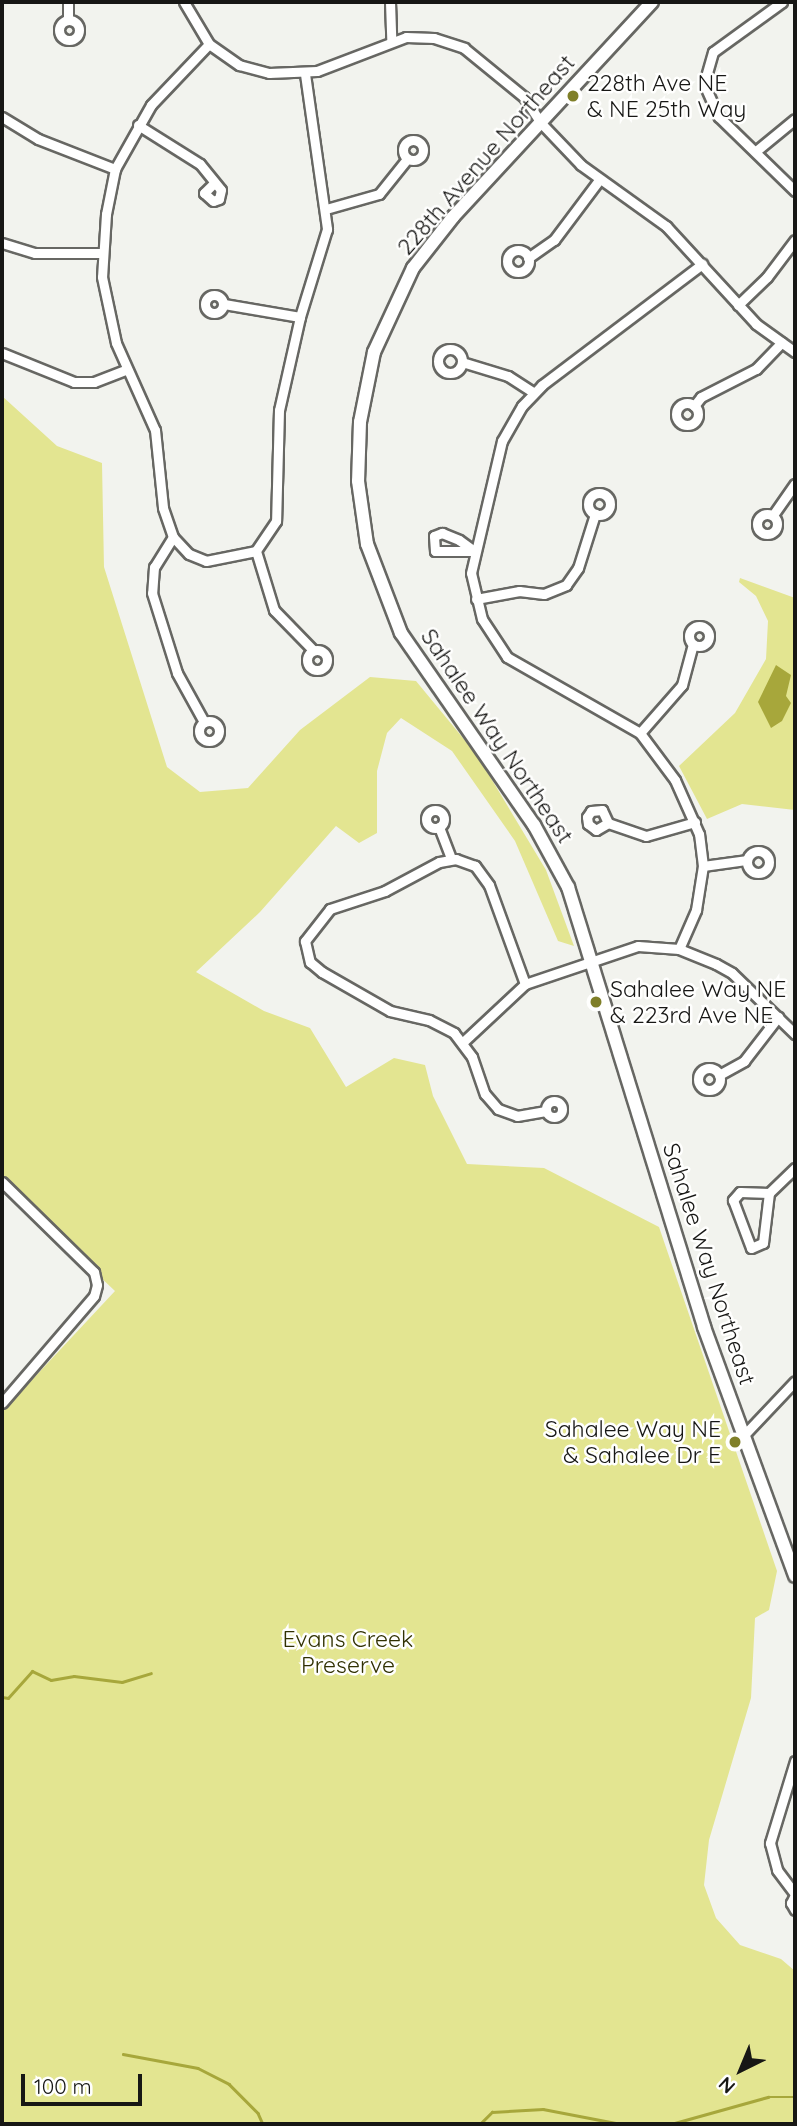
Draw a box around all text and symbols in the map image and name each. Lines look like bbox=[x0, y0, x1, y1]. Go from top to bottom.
street label: 228th Avenue Northeast bbox=[392, 49, 580, 261]
place label: 228th Ave NE & NE 25th Way bbox=[587, 69, 746, 123]
marker: 228th Ave NE & NE 25th Way bbox=[565, 88, 581, 104]
street label: Sahalee Way Northeast bbox=[415, 624, 579, 848]
place label: Sahalee Way NE & 223rd Ave NE bbox=[610, 975, 786, 1029]
marker: Sahalee Way NE & 223rd Ave NE bbox=[588, 994, 604, 1010]
street label: Sahalee Way Northeast bbox=[657, 1140, 761, 1388]
place label: Sahalee Way NE & Sahalee Dr E bbox=[545, 1415, 721, 1469]
marker: Sahalee Way NE & Sahalee Dr E bbox=[727, 1434, 743, 1450]
park label: Evans Creek Preserve bbox=[283, 1625, 413, 1679]
north arrow bbox=[706, 2035, 776, 2105]
scale bar bbox=[24, 2060, 145, 2104]
text: N bbox=[713, 2072, 740, 2099]
text: 100 m bbox=[34, 2073, 92, 2099]

